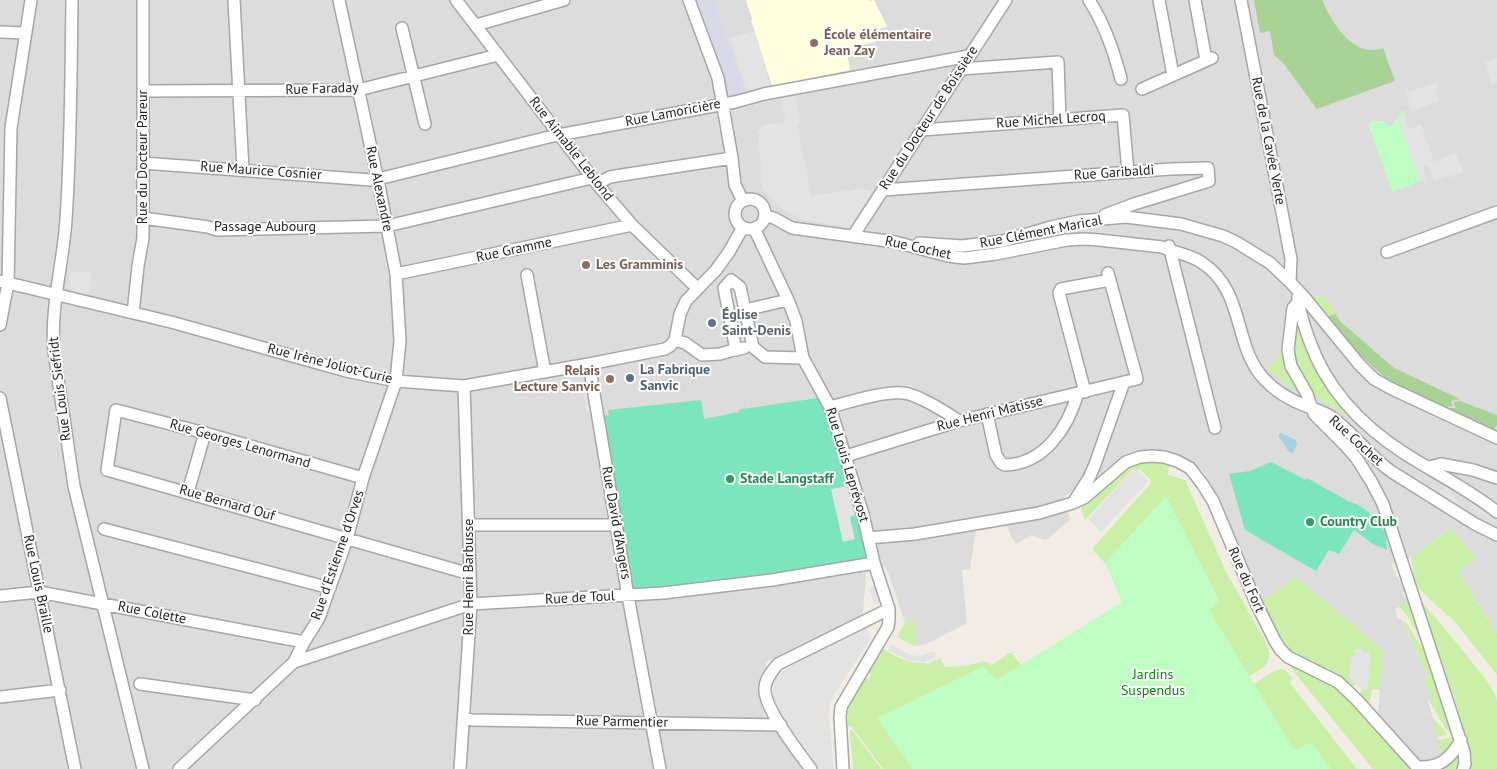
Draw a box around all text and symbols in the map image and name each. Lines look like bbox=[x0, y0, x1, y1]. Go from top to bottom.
place label: École élémentaire Jean Zay bbox=[824, 27, 931, 59]
marker: École élémentaire Jean Zay bbox=[808, 37, 820, 49]
street label: Rue du Docteur de Boissière bbox=[876, 43, 982, 193]
street label: Rue de la Cavée Verte bbox=[1247, 76, 1289, 206]
street label: Rue Faraday bbox=[285, 79, 359, 99]
street label: Rue du Docteur Pareur bbox=[135, 90, 151, 224]
street label: Rue Aimable Leblond bbox=[525, 94, 617, 204]
street label: Rue Lamoricière bbox=[624, 96, 722, 130]
street label: Rue Michel Lecroq bbox=[996, 108, 1106, 132]
street label: Rue Alexandre bbox=[362, 145, 396, 233]
street label: Rue Maurice Cosnier bbox=[200, 158, 322, 184]
street label: Rue Garibaldi bbox=[1073, 162, 1155, 184]
street label: Rue Clément Marical bbox=[978, 212, 1104, 252]
street label: Passage Aubourg bbox=[214, 219, 316, 235]
street label: Rue Cochet bbox=[883, 233, 953, 263]
street label: Rue Gramme bbox=[475, 234, 553, 266]
place label: Les Gramminis bbox=[596, 257, 683, 273]
marker: Les Gramminis bbox=[580, 259, 592, 271]
place label: Église Saint-Denis bbox=[722, 307, 791, 340]
marker: Église Saint-Denis bbox=[706, 317, 718, 329]
street label: Rue Louis Siefridt bbox=[45, 336, 75, 442]
street label: Rue Irène Joliot-Curie bbox=[266, 340, 394, 388]
place label: La Fabrique Sanvic bbox=[640, 362, 710, 394]
place label: Relais Lecture Sanvic bbox=[514, 363, 600, 396]
marker: La Fabrique Sanvic bbox=[624, 372, 636, 384]
marker: Relais Lecture Sanvic bbox=[604, 373, 616, 385]
street label: Rue Henri Matisse bbox=[935, 393, 1045, 435]
street label: Rue Louis Leprévost bbox=[822, 406, 872, 524]
street label: Rue Cochet bbox=[1325, 412, 1387, 470]
street label: Rue Georges Lenormand bbox=[168, 416, 312, 472]
street label: Rue David d'Angers bbox=[598, 465, 634, 581]
place label: Stade Langstaff bbox=[740, 471, 833, 487]
marker: Stade Langstaff bbox=[724, 473, 736, 485]
street label: Rue Bernard Ouf bbox=[177, 481, 277, 525]
street label: Rue d'Estienne d'Orves bbox=[308, 488, 368, 622]
place label: Country Club bbox=[1320, 514, 1397, 530]
marker: Country Club bbox=[1304, 516, 1316, 528]
street label: Rue Henri Barbusse bbox=[461, 519, 477, 635]
street label: Rue Louis Braille bbox=[19, 533, 57, 635]
street label: Rue du Fort bbox=[1224, 545, 1268, 615]
street label: Rue de Toul bbox=[545, 588, 615, 608]
street label: Rue Colette bbox=[116, 598, 188, 628]
park label: Jardins Suspendus bbox=[1121, 667, 1185, 700]
street label: Rue Parmentier bbox=[576, 713, 668, 731]

